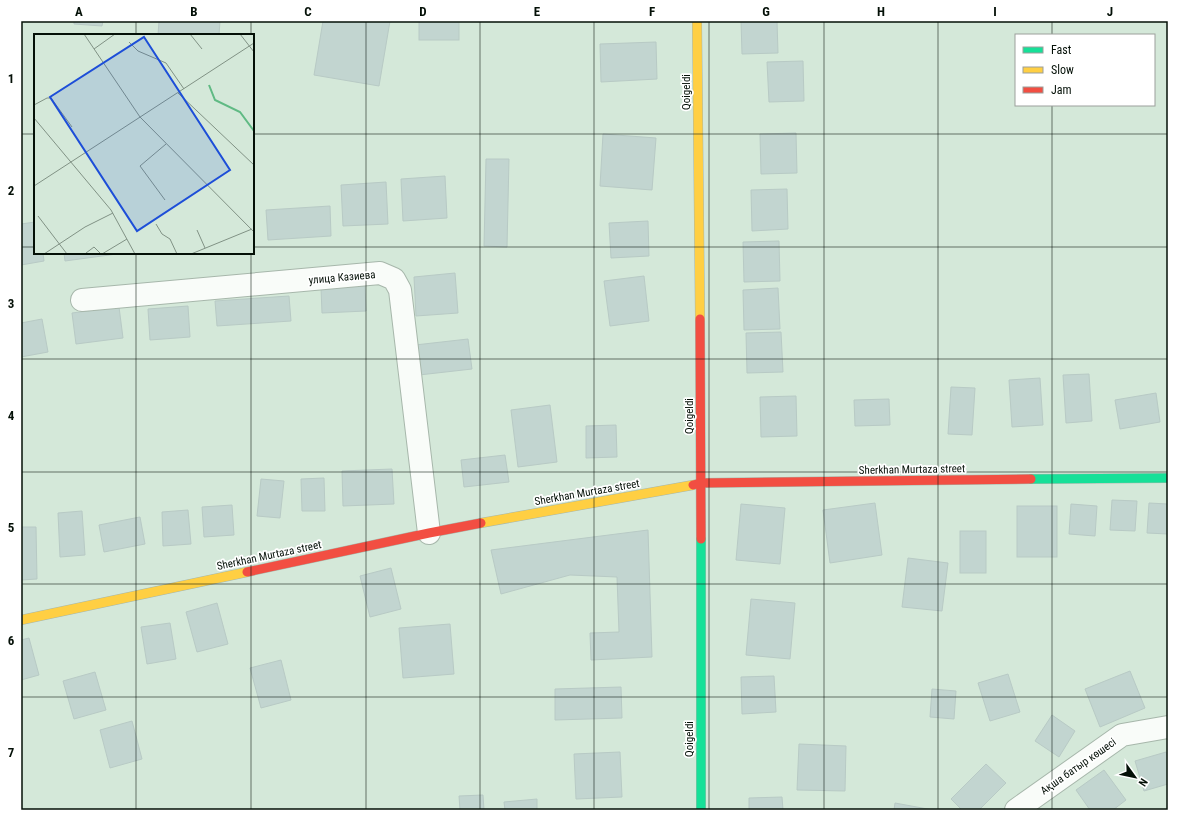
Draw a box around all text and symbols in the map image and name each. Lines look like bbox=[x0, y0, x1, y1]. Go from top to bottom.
text: A bbox=[75, 4, 83, 19]
text: B bbox=[190, 4, 198, 19]
text: C bbox=[304, 4, 312, 19]
text: D bbox=[419, 4, 427, 19]
text: E bbox=[534, 4, 541, 19]
text: F bbox=[649, 4, 655, 19]
text: G bbox=[762, 4, 770, 19]
text: H bbox=[877, 4, 885, 19]
text: I bbox=[993, 4, 997, 19]
text: J bbox=[1107, 4, 1113, 19]
inset map bbox=[34, 34, 254, 254]
legend bbox=[1015, 34, 1155, 106]
text: Fast bbox=[1051, 43, 1072, 57]
text: Slow bbox=[1051, 63, 1074, 77]
text: 1 bbox=[8, 71, 14, 86]
street label: Qoigeldi bbox=[680, 74, 693, 110]
text: Jam bbox=[1051, 83, 1072, 97]
text: 2 bbox=[8, 183, 15, 198]
street label: улица Казиева bbox=[308, 268, 376, 287]
text: 3 bbox=[8, 296, 14, 311]
street label: Qoigeldi bbox=[683, 398, 696, 434]
text: 4 bbox=[8, 408, 15, 423]
street label: Sherkhan Murtaza street bbox=[859, 462, 965, 477]
street label: Sherkhan Murtaza street bbox=[534, 477, 641, 508]
text: 5 bbox=[8, 520, 15, 535]
street label: Sherkhan Murtaza street bbox=[216, 538, 322, 573]
text: 6 bbox=[8, 633, 15, 648]
street label: Qoigeldi bbox=[683, 721, 696, 757]
street label: Ақша батыр көшесі bbox=[1038, 735, 1119, 797]
text: 7 bbox=[8, 745, 15, 760]
north arrow bbox=[1115, 757, 1155, 797]
text: N bbox=[1136, 776, 1150, 789]

